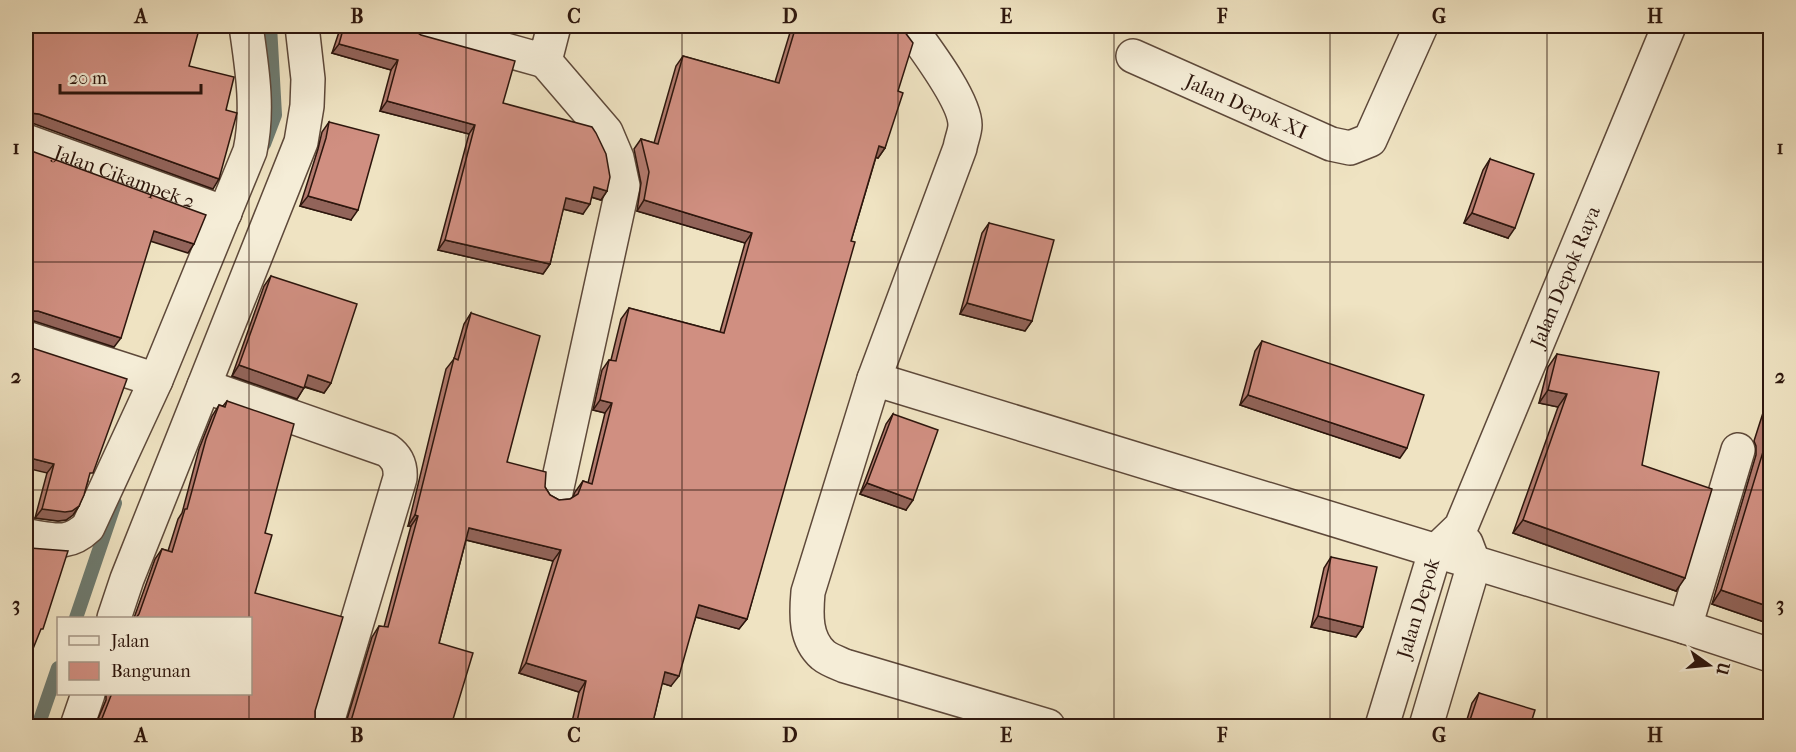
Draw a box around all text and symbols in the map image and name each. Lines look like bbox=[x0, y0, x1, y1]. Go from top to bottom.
text: A bbox=[133, 5, 149, 28]
text: B bbox=[350, 5, 364, 28]
text: C bbox=[567, 5, 581, 28]
text: D bbox=[782, 5, 798, 28]
text: E bbox=[1000, 5, 1012, 28]
text: F bbox=[1216, 5, 1228, 28]
text: G bbox=[1432, 5, 1446, 28]
text: H bbox=[1647, 5, 1663, 28]
scale bar bbox=[60, 57, 201, 95]
text: 20 m bbox=[69, 68, 107, 89]
street label: Jalan Depok XI bbox=[1180, 69, 1311, 144]
text: 1 bbox=[12, 136, 20, 159]
text: 1 bbox=[1776, 136, 1784, 159]
street label: Jalan Cikampek 2 bbox=[49, 141, 198, 213]
street label: Jalan Depok Raya bbox=[1525, 202, 1605, 353]
text: 2 bbox=[11, 365, 21, 388]
text: 2 bbox=[1775, 365, 1785, 388]
street label: Jalan Depok bbox=[1392, 555, 1445, 663]
text: 3 bbox=[12, 593, 20, 616]
text: 3 bbox=[1776, 593, 1784, 616]
legend bbox=[57, 617, 252, 695]
text: Jalan bbox=[109, 631, 150, 652]
north arrow bbox=[1679, 635, 1739, 695]
text: U bbox=[1712, 659, 1734, 678]
text: Bangunan bbox=[111, 661, 191, 682]
text: A bbox=[133, 724, 149, 747]
text: B bbox=[350, 724, 364, 747]
text: C bbox=[567, 724, 581, 747]
text: D bbox=[782, 724, 798, 747]
text: E bbox=[1000, 724, 1012, 747]
text: F bbox=[1216, 724, 1228, 747]
text: G bbox=[1432, 724, 1446, 747]
text: H bbox=[1647, 724, 1663, 747]

